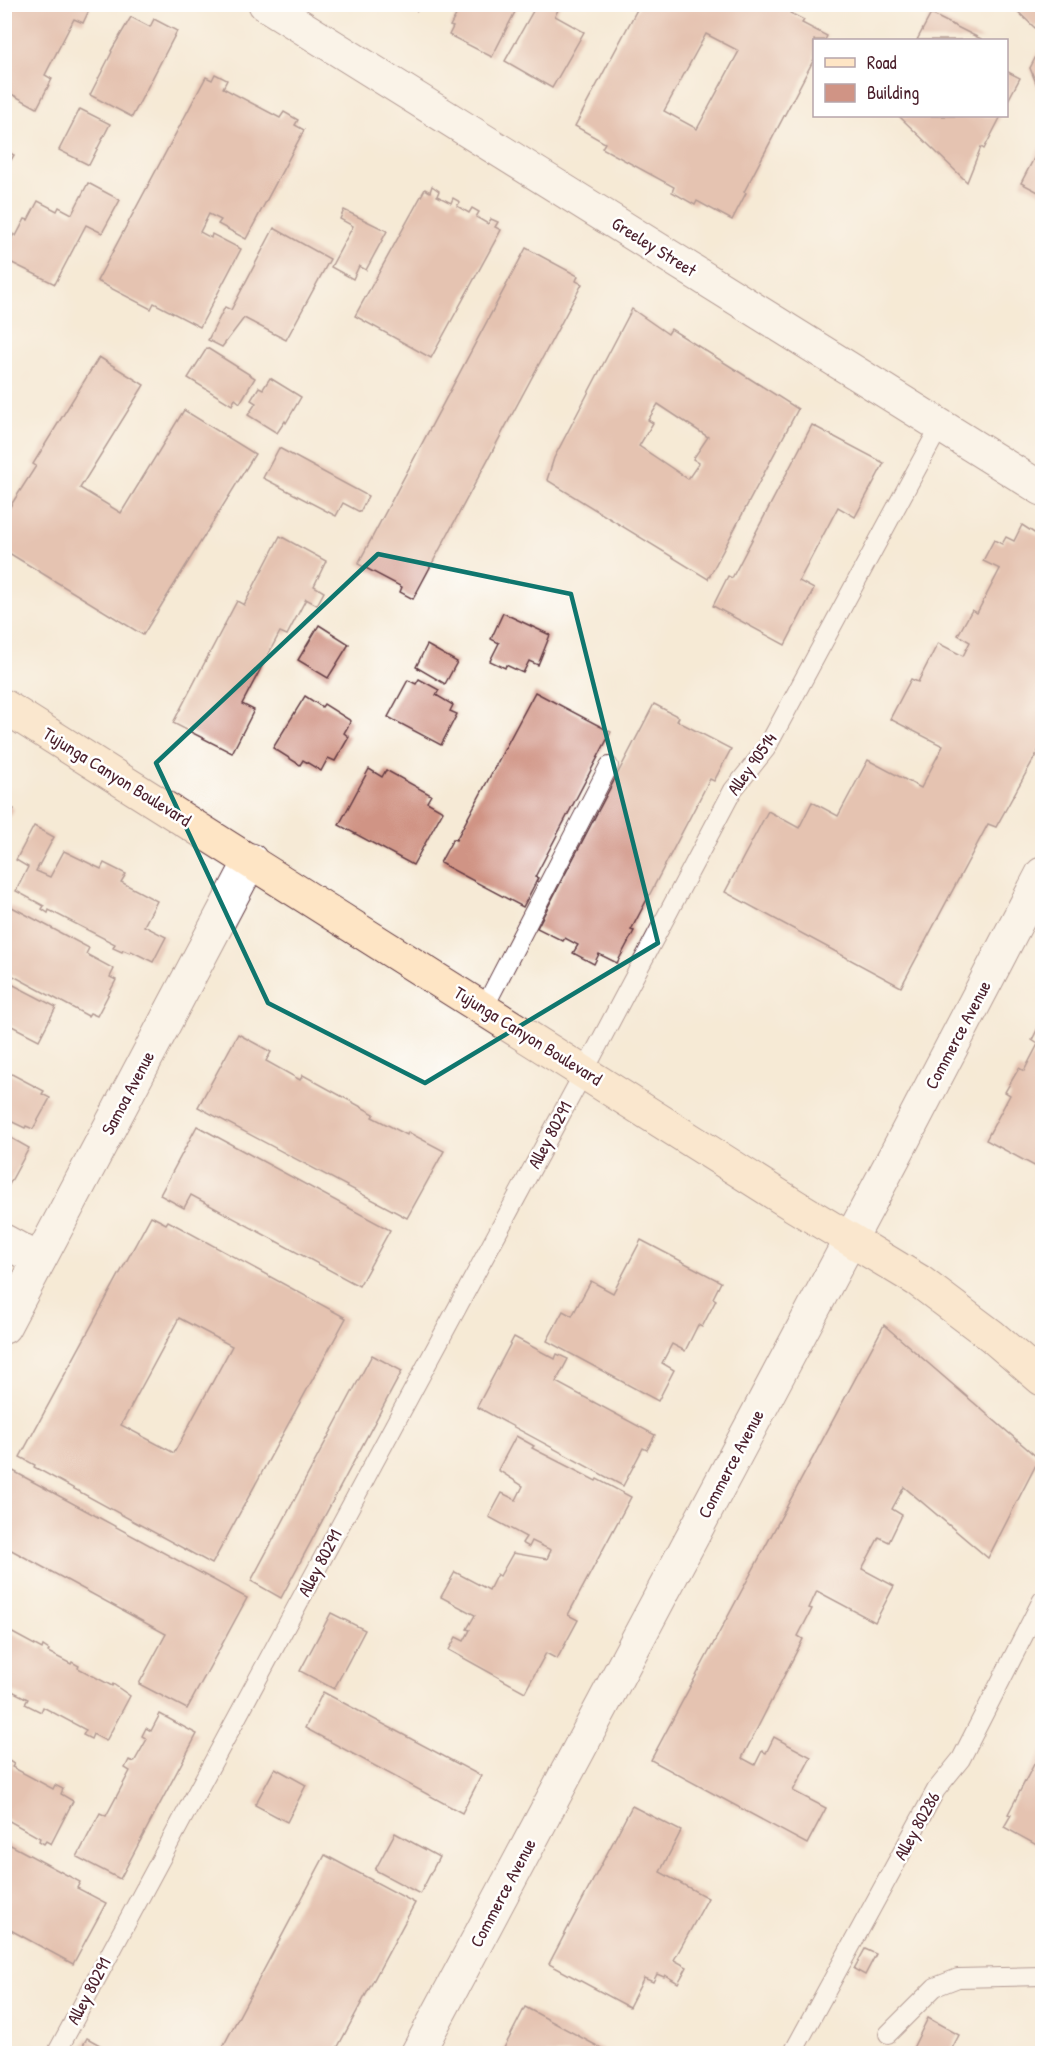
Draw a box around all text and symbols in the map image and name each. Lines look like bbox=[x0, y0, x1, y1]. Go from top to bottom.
legend bbox=[813, 39, 1008, 117]
text: Road bbox=[867, 50, 897, 75]
text: Building bbox=[867, 80, 919, 105]
street label: Greeley Street bbox=[607, 211, 702, 283]
street label: Tujunga Canyon Boulevard bbox=[38, 721, 196, 832]
street label: Alley 90514 bbox=[721, 727, 782, 800]
street label: Commerce Avenue bbox=[918, 976, 997, 1093]
street label: Tujunga Canyon Boulevard bbox=[449, 980, 607, 1091]
street label: Samoa Avenue bbox=[95, 1046, 160, 1139]
street label: Alley 80291 bbox=[521, 1097, 578, 1173]
street label: Commerce Avenue bbox=[691, 1405, 770, 1522]
street label: Alley 80291 bbox=[291, 1525, 348, 1601]
street label: Alley 80286 bbox=[888, 1787, 946, 1864]
street label: Commerce Avenue bbox=[463, 1834, 542, 1951]
street label: Alley 80291 bbox=[60, 1953, 117, 2029]

